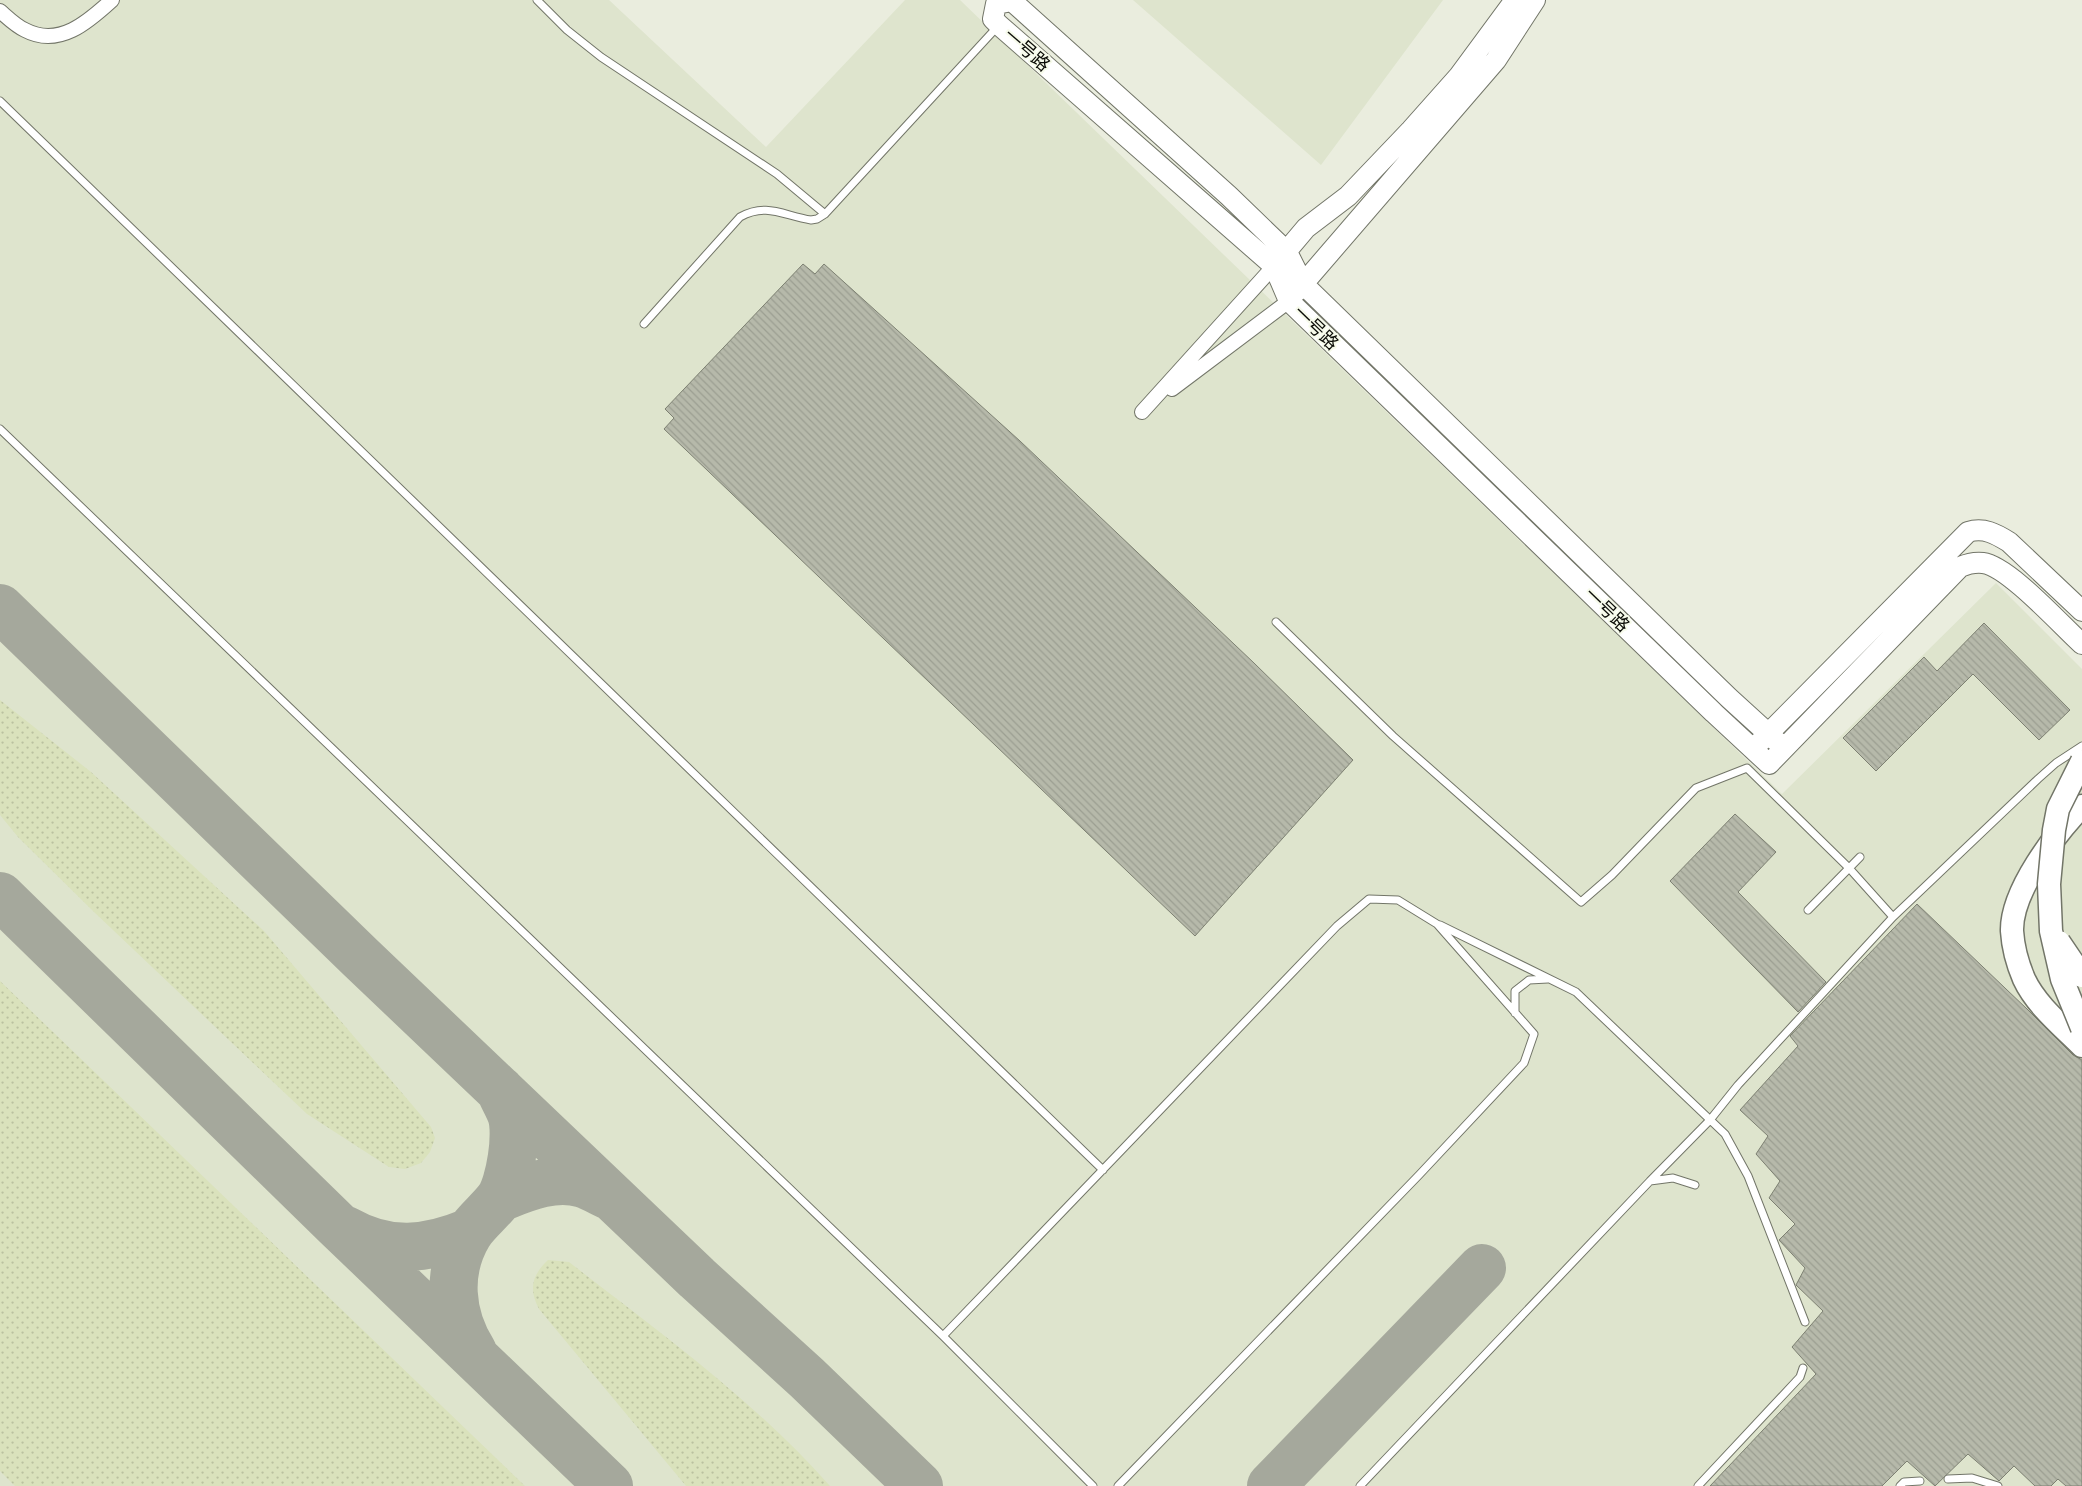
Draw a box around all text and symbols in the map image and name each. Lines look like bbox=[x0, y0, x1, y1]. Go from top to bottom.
street label: 一号路 bbox=[1000, 25, 1054, 75]
street label: 一号路 bbox=[1290, 302, 1342, 354]
street label: 一号路 bbox=[1581, 584, 1633, 636]

